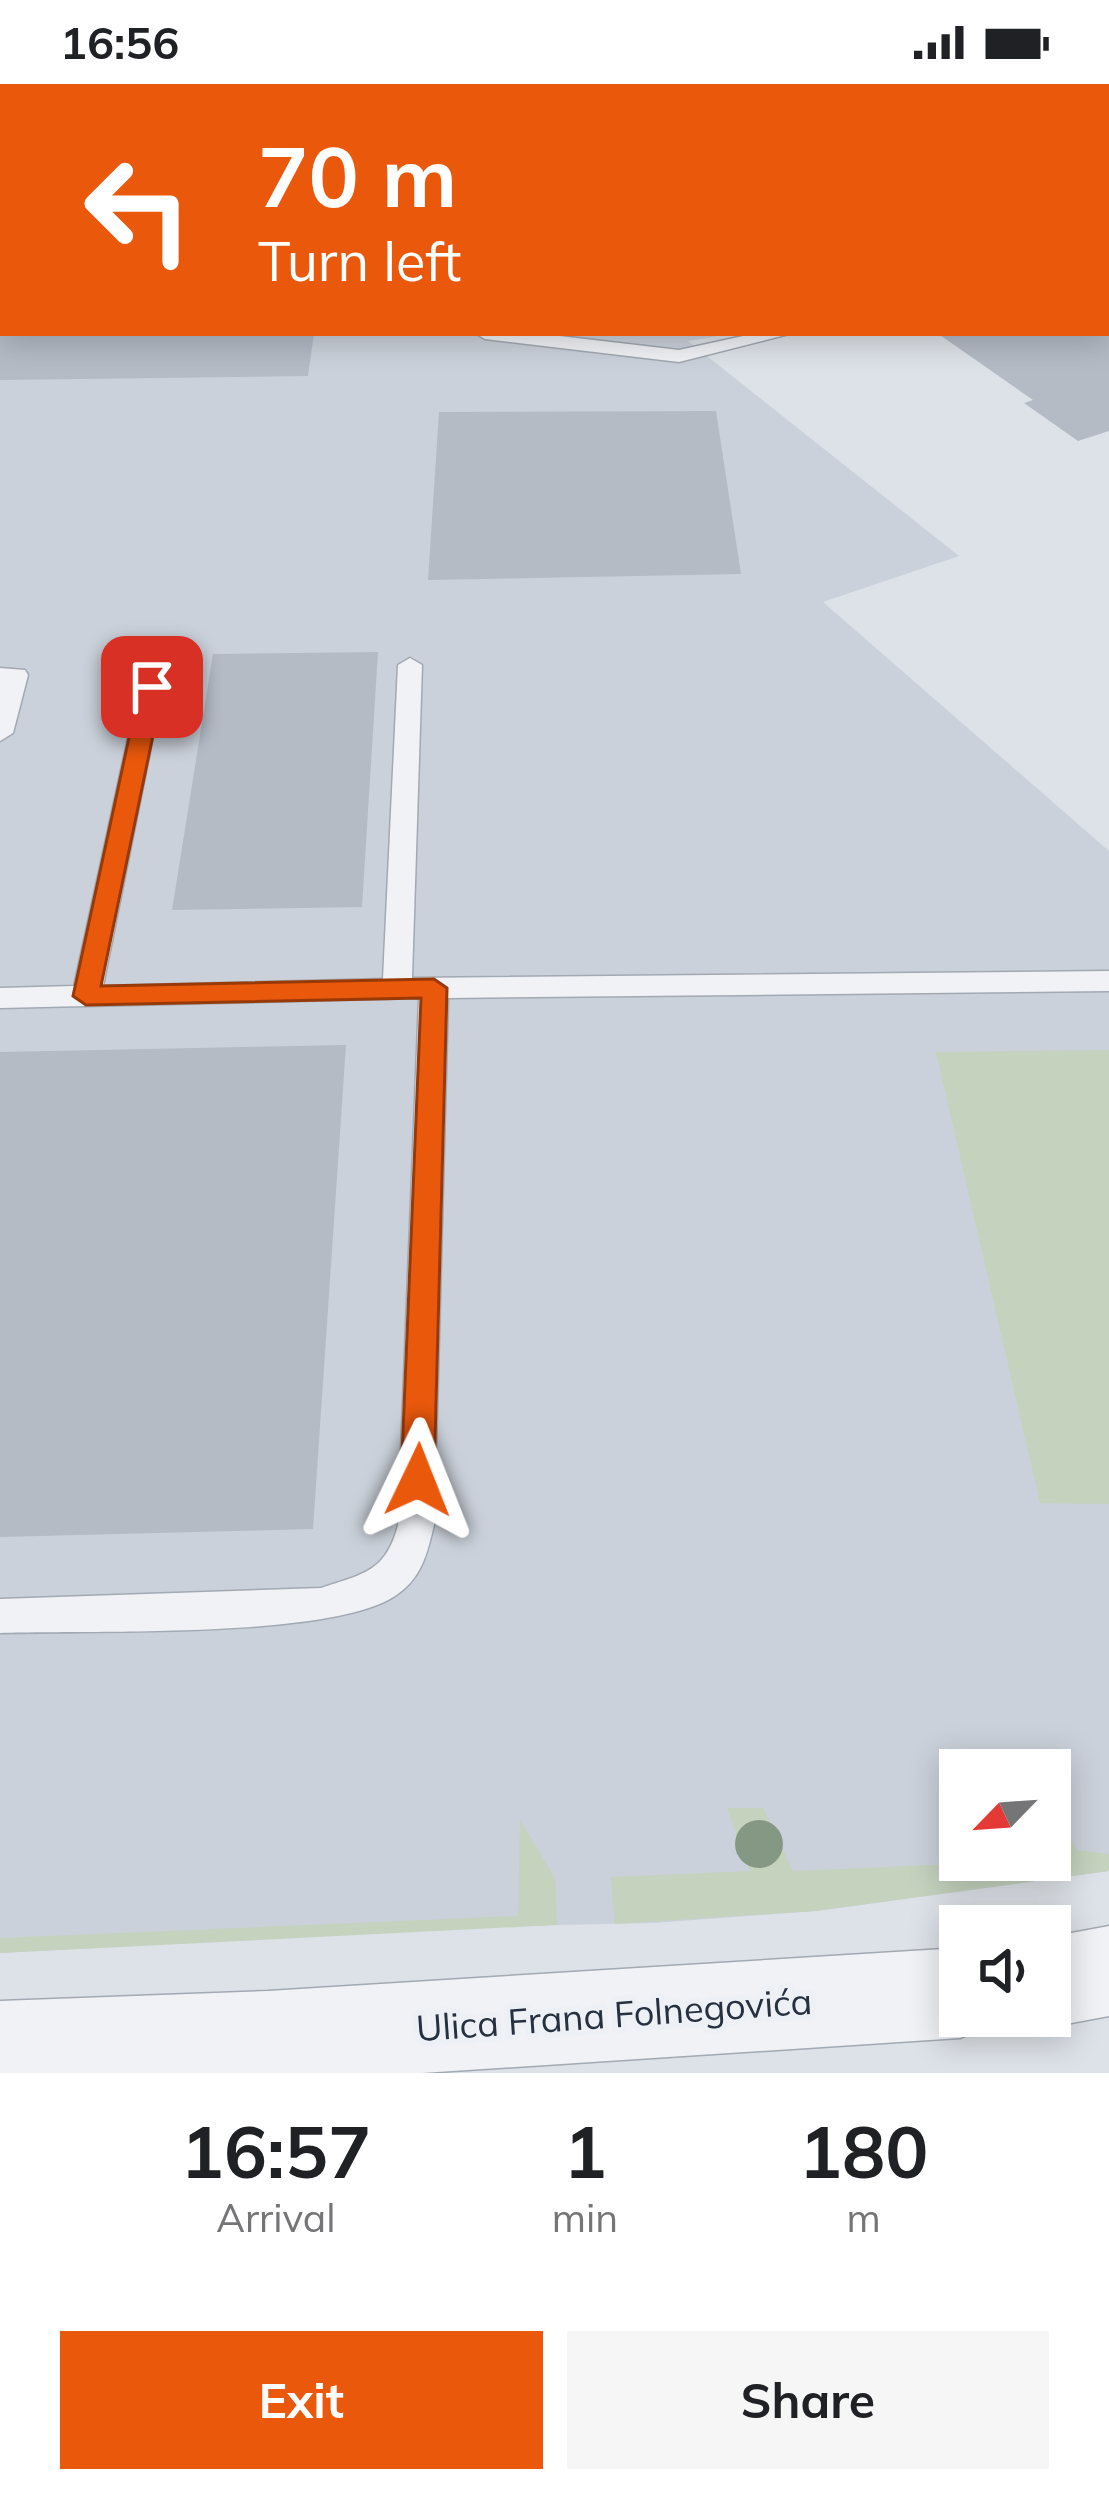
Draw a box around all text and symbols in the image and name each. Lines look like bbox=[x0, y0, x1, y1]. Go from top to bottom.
text: 16:56 bbox=[60, 14, 179, 70]
text: 70 m bbox=[258, 123, 457, 228]
icon: left bbox=[60, 132, 216, 288]
text: Turn left bbox=[258, 227, 461, 295]
pin bbox=[101, 636, 203, 738]
icon: arrive bbox=[119, 654, 185, 720]
position arrow bbox=[355, 1417, 481, 1543]
north arrow bbox=[939, 1749, 1071, 1881]
map controls bbox=[939, 1749, 1071, 2037]
button: sound bbox=[939, 1905, 1071, 2037]
street label: Ulica Frana Folnegovića bbox=[414, 1978, 814, 2050]
text: 16:57 bbox=[181, 2106, 371, 2196]
text: 1 bbox=[563, 2106, 607, 2196]
text: 180 bbox=[799, 2106, 928, 2196]
text: Arrival bbox=[216, 2193, 336, 2242]
text: min bbox=[552, 2193, 618, 2242]
text: m bbox=[846, 2193, 881, 2242]
button: Exit bbox=[60, 2331, 543, 2469]
button: Share bbox=[567, 2331, 1049, 2469]

